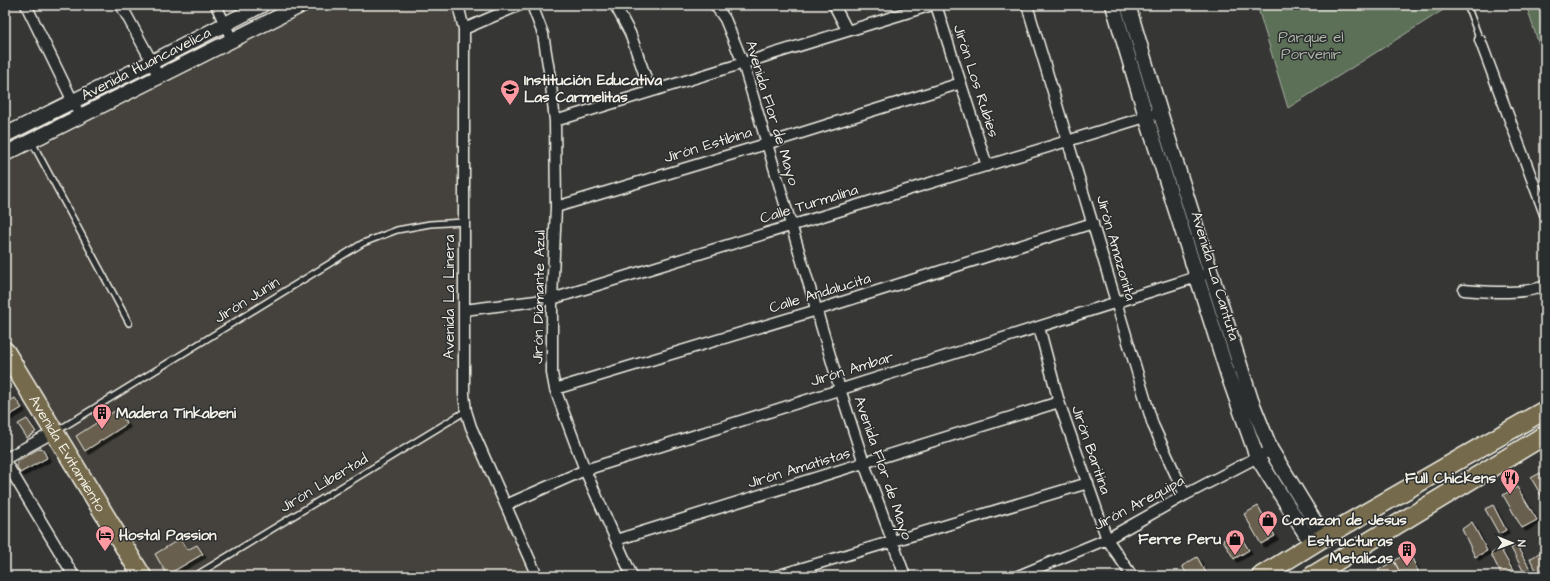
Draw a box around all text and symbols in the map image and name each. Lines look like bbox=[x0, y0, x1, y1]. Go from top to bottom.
street label: Avenida Huancavelica bbox=[77, 22, 215, 106]
street label: Jirón Los Rubíes bbox=[948, 22, 1004, 141]
park label: Parque el Porvenir bbox=[1278, 27, 1344, 65]
street label: Avenida Flor de Mayo bbox=[739, 38, 804, 189]
place label: Institución Educativa Las Carmelitas bbox=[524, 70, 662, 108]
school or university icon: Institución Educativa Las Carmelitas bbox=[499, 78, 521, 106]
street label: Jirón Estibina bbox=[661, 122, 755, 168]
street label: Calle Turmalina bbox=[757, 179, 861, 229]
street label: Jirón Amazonita bbox=[1091, 193, 1141, 303]
street label: Avenida La Cantuta bbox=[1185, 209, 1245, 343]
street label: Jirón Diamante Azul bbox=[527, 230, 551, 364]
street label: Avenida La Linera bbox=[439, 234, 460, 359]
street label: Calle Andalucita bbox=[767, 268, 874, 318]
street label: Jirón Junín bbox=[210, 271, 284, 328]
street label: Jirón Ambar bbox=[808, 346, 896, 392]
street label: Avenida Evitamiento bbox=[24, 391, 111, 516]
street label: Avenida Flor de Mayo bbox=[848, 393, 918, 543]
building icon: Madera Tinkabeni bbox=[91, 402, 113, 430]
place label: Madera Tinkabeni bbox=[116, 403, 237, 424]
street label: Jirón Baritina bbox=[1066, 403, 1116, 498]
street label: Jirón Amatistas bbox=[745, 442, 853, 494]
street label: Jirón Libertad bbox=[276, 448, 372, 518]
restaurant icon: Full Chickens bbox=[1499, 467, 1521, 495]
place label: Full Chickens bbox=[1405, 468, 1496, 489]
street label: Jirón Arequipa bbox=[1090, 470, 1188, 536]
shop icon: Corazon de Jesus bbox=[1257, 509, 1279, 537]
place label: Corazon de Jesus bbox=[1282, 510, 1407, 531]
north arrow bbox=[1492, 523, 1532, 563]
hotel icon: Hostal Passion bbox=[94, 524, 116, 552]
place label: Hostal Passion bbox=[119, 525, 217, 546]
shop icon: Ferre Peru bbox=[1224, 528, 1246, 556]
place label: Ferre Peru bbox=[1138, 529, 1221, 550]
place label: Estructuras Metalicas bbox=[1308, 531, 1393, 569]
building icon: Estructuras Metalicas bbox=[1396, 539, 1418, 567]
text: N bbox=[1514, 540, 1529, 547]

